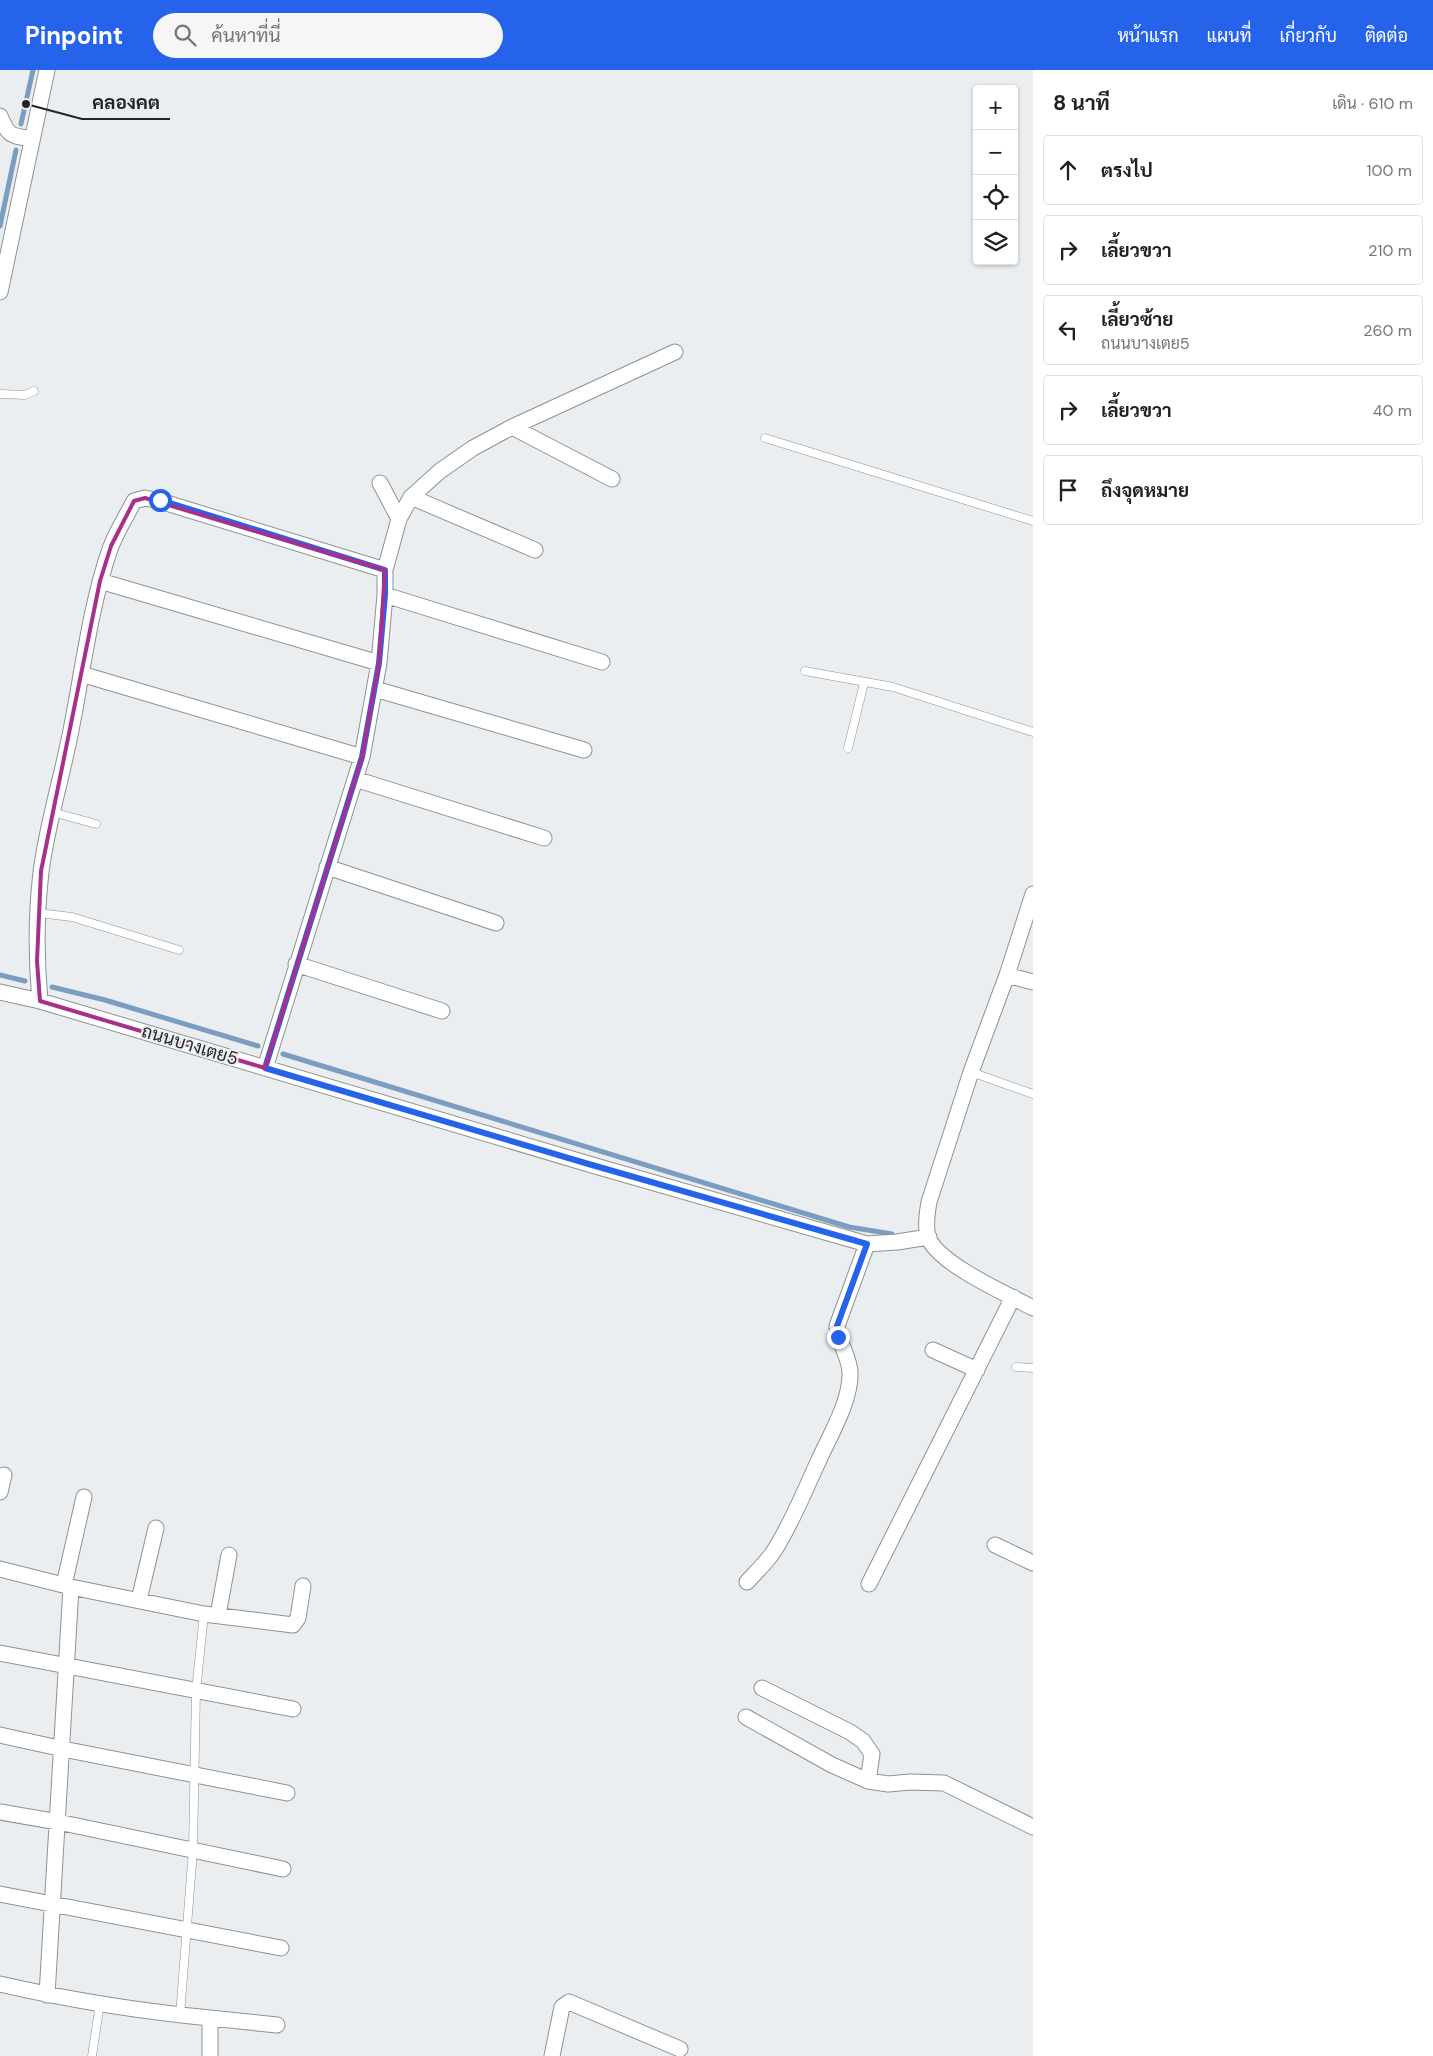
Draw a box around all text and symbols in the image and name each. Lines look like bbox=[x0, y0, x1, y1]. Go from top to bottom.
search box bbox=[153, 13, 503, 58]
text: Pinpoint bbox=[25, 20, 123, 51]
icon: search bbox=[171, 21, 199, 49]
text: ค้นหาที่นี่ bbox=[211, 23, 281, 48]
text: หน้าแรก bbox=[1117, 24, 1179, 48]
text: แผนที่ bbox=[1207, 24, 1251, 48]
text: เกี่ยวกับ bbox=[1279, 24, 1337, 48]
text: ติดต่อ bbox=[1365, 24, 1408, 48]
callout: คลองคต bbox=[82, 85, 170, 119]
map controls bbox=[973, 85, 1018, 265]
button: + bbox=[973, 85, 1018, 130]
text: 8 นาที bbox=[1053, 89, 1110, 117]
text: คลองคต bbox=[92, 90, 160, 115]
text: เดิน · 610 m bbox=[1332, 93, 1413, 114]
button: − bbox=[973, 130, 1018, 175]
icon: ahead bbox=[1054, 156, 1082, 184]
text: ตรงไป bbox=[1101, 158, 1153, 183]
text: 100 m bbox=[1367, 160, 1412, 181]
button: locate bbox=[973, 175, 1018, 220]
button: layers bbox=[973, 220, 1018, 265]
icon: right bbox=[1054, 236, 1082, 264]
text: เลี้ยวขวา bbox=[1101, 238, 1172, 263]
text: 210 m bbox=[1368, 240, 1412, 261]
text: เลี้ยวซ้าย bbox=[1101, 307, 1173, 332]
icon: left bbox=[1054, 316, 1082, 344]
text: 260 m bbox=[1363, 320, 1412, 341]
text: ถนนบางเตย5 bbox=[1101, 333, 1190, 354]
icon: right bbox=[1054, 396, 1082, 424]
text: เลี้ยวขวา bbox=[1101, 398, 1172, 423]
text: 40 m bbox=[1373, 400, 1412, 421]
icon: arrive bbox=[1054, 476, 1082, 504]
text: ถึงจุดหมาย bbox=[1101, 478, 1189, 503]
route start bbox=[149, 489, 172, 512]
street label: ถนนบางเตย5 bbox=[139, 1019, 241, 1071]
route end bbox=[827, 1326, 850, 1349]

